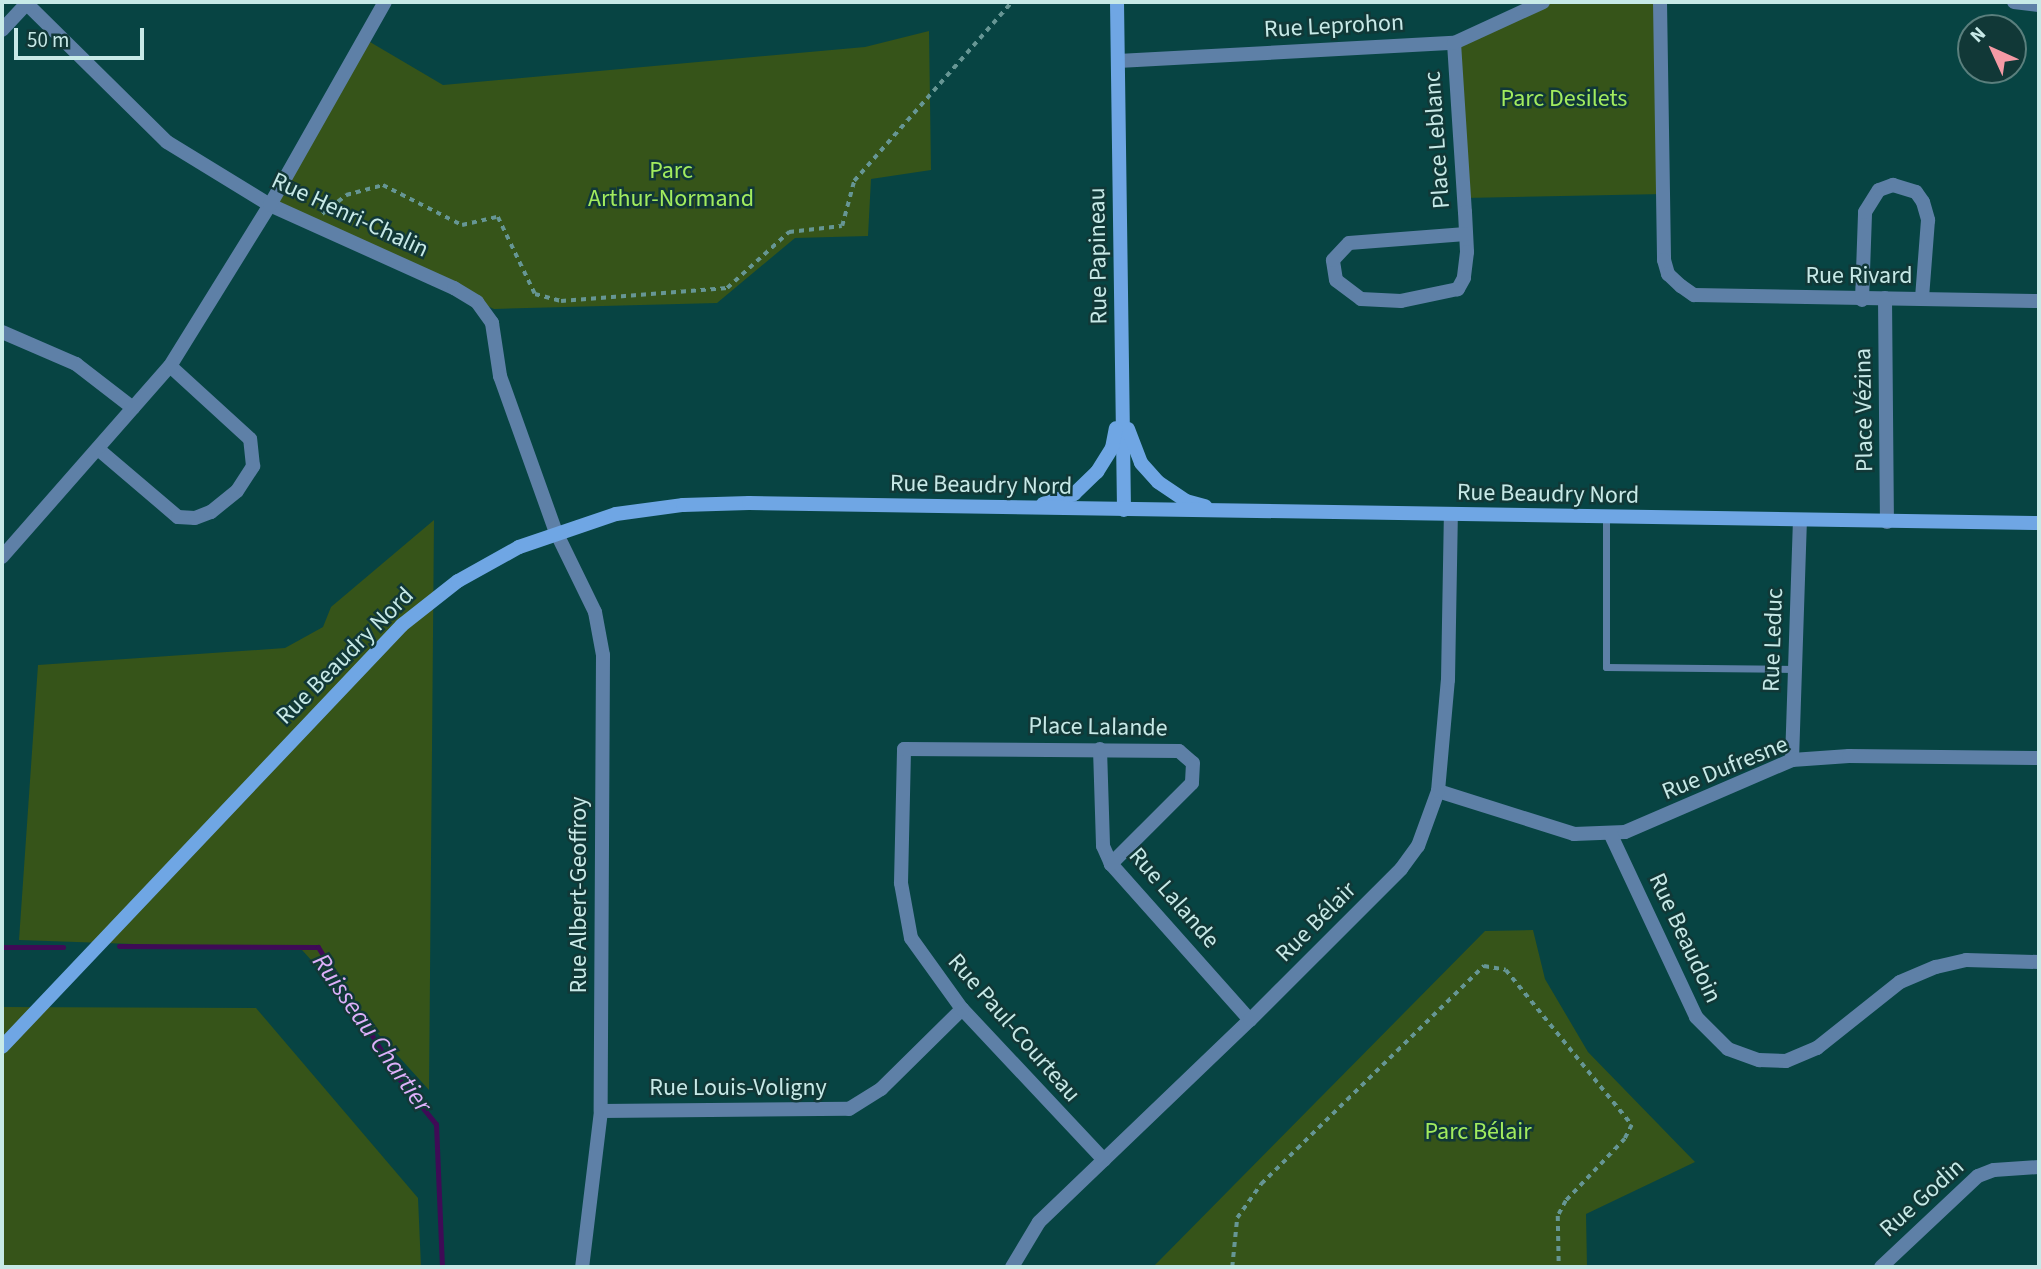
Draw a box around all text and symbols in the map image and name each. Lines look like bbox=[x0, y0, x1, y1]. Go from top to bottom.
street label: Rue Leprohon bbox=[1263, 8, 1405, 44]
scale bar bbox=[18, 14, 147, 58]
north arrow bbox=[1957, 14, 2027, 84]
text: N bbox=[1964, 21, 1992, 49]
text: 50 m bbox=[27, 25, 69, 55]
street label: Place Leblanc bbox=[1418, 70, 1456, 210]
park label: Parc Desilets bbox=[1501, 85, 1627, 113]
park label: Parc Arthur-Normand bbox=[588, 157, 754, 213]
street label: Rue Henri-Chalin bbox=[267, 166, 433, 264]
street label: Rue Papineau bbox=[1082, 187, 1114, 325]
street label: Rue Rivard bbox=[1805, 262, 1913, 290]
street label: Place Vézina bbox=[1849, 348, 1879, 472]
street label: Rue Beaudry Nord bbox=[890, 469, 1072, 501]
street label: Rue Beaudry Nord bbox=[1457, 478, 1639, 510]
street label: Rue Beaudry Nord bbox=[270, 581, 420, 731]
street label: Rue Leduc bbox=[1757, 588, 1789, 692]
street label: Place Lalande bbox=[1028, 711, 1168, 743]
street label: Rue Dufresne bbox=[1658, 730, 1792, 806]
street label: Rue Albert-Geoffroy bbox=[565, 797, 593, 993]
street label: Rue Lalande bbox=[1123, 842, 1225, 954]
street label: Rue Beaudoin bbox=[1642, 869, 1728, 1007]
street label: Rue Bélair bbox=[1270, 876, 1362, 968]
water label: Ruisseau Chartier bbox=[306, 947, 438, 1119]
street label: Rue Paul-Courteau bbox=[942, 948, 1086, 1108]
street label: Rue Louis-Voligny bbox=[649, 1074, 827, 1102]
park label: Parc Bélair bbox=[1425, 1118, 1531, 1146]
street label: Rue Godin bbox=[1874, 1153, 1970, 1243]

